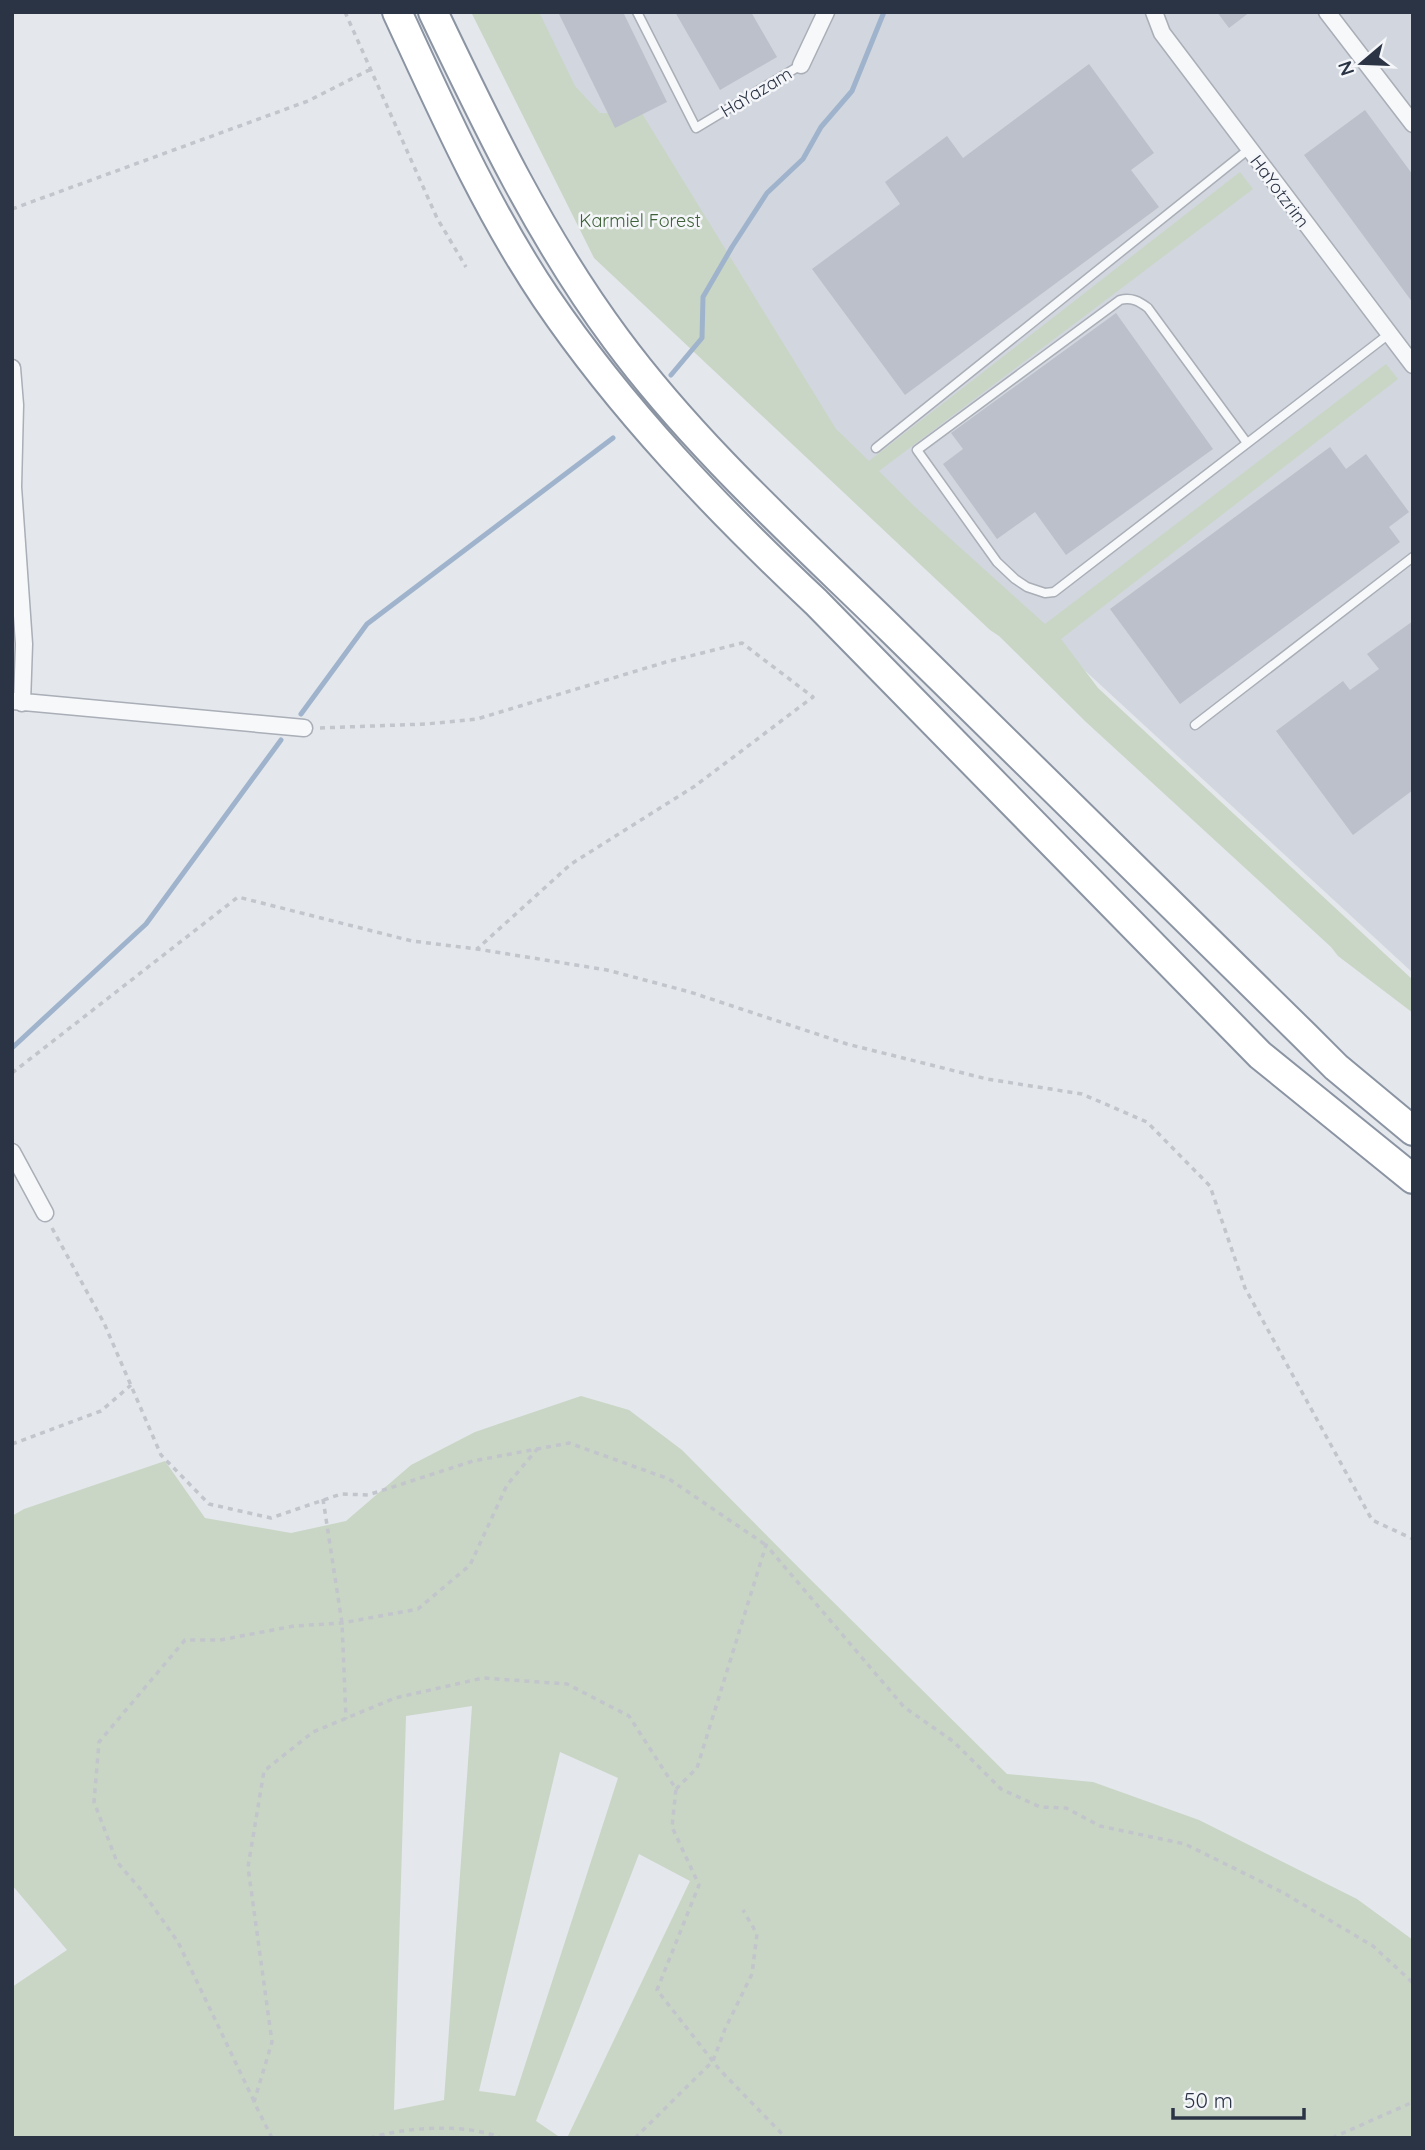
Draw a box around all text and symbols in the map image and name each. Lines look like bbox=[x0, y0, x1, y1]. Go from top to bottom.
north arrow bbox=[1327, 28, 1397, 98]
text: N bbox=[1332, 58, 1360, 79]
street label: HaYazam bbox=[716, 62, 796, 122]
street label: HaYotzrim bbox=[1245, 150, 1315, 232]
park label: Karmiel Forest bbox=[579, 209, 701, 232]
scale bar bbox=[1173, 2076, 1304, 2120]
text: 50 m bbox=[1184, 2087, 1233, 2113]

